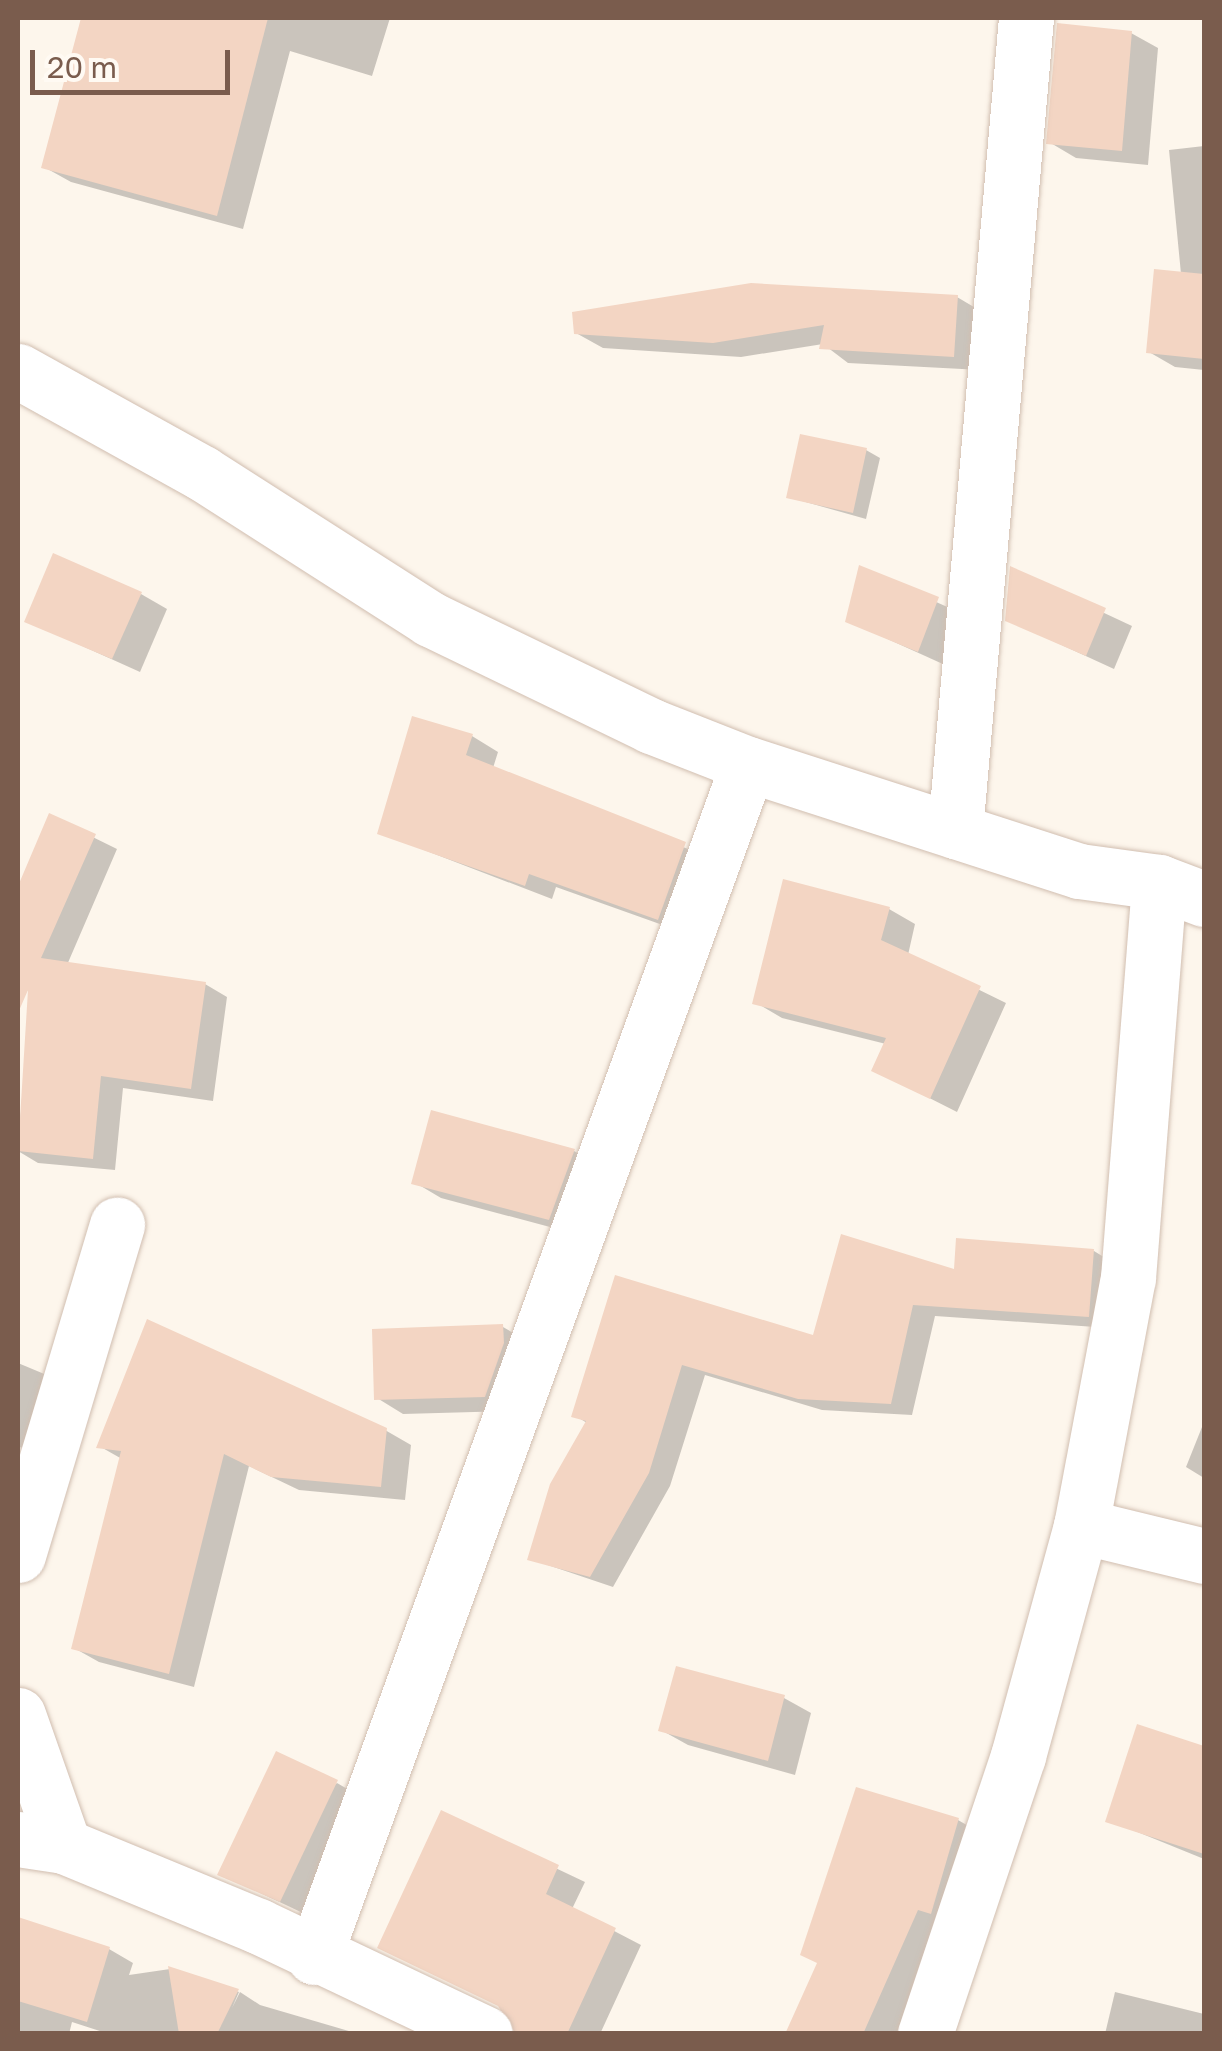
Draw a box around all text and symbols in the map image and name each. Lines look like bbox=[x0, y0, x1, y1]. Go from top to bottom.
scale bar bbox=[35, 30, 235, 92]
text: 20 m bbox=[47, 49, 117, 85]

